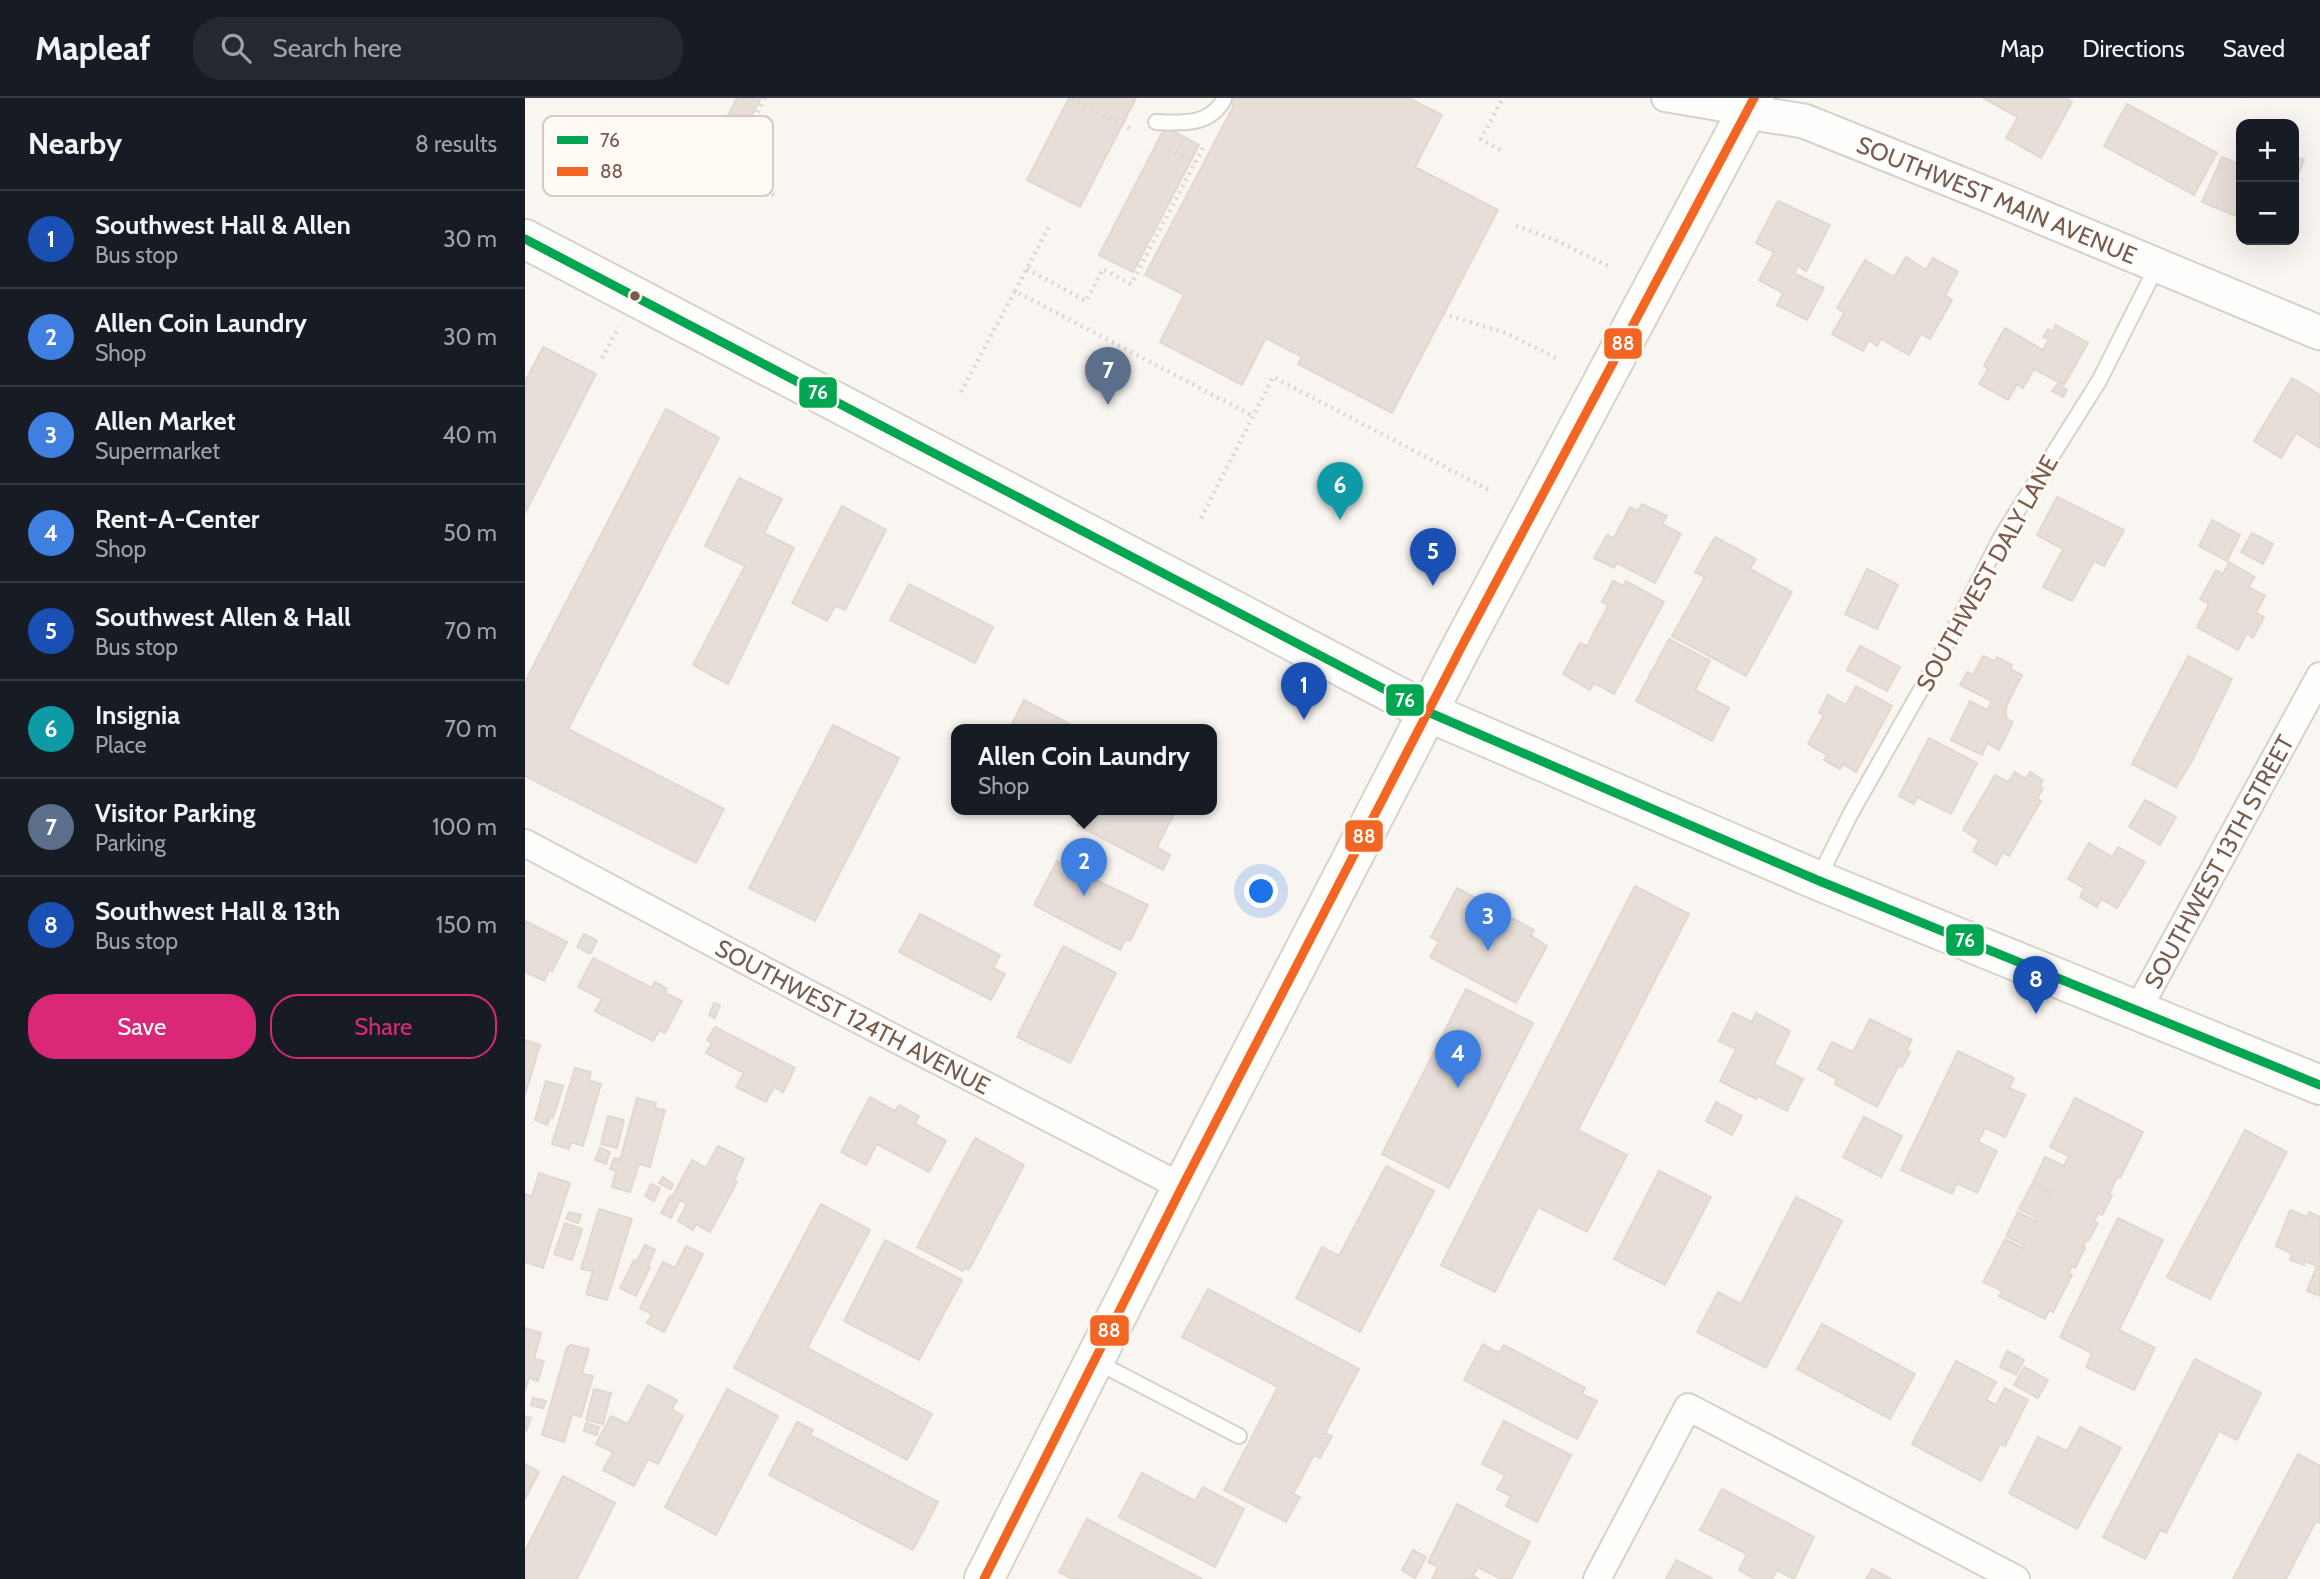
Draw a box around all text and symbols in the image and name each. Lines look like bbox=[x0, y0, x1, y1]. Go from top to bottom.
search box bbox=[193, 17, 683, 80]
text: Mapleaf bbox=[35, 28, 151, 68]
icon: search bbox=[217, 29, 255, 67]
text: Search here bbox=[273, 32, 402, 64]
text: Map bbox=[2000, 34, 2044, 63]
text: Directions bbox=[2082, 34, 2185, 63]
text: Saved bbox=[2223, 34, 2285, 63]
legend bbox=[543, 116, 773, 196]
map controls bbox=[2236, 119, 2299, 245]
button: + bbox=[2236, 119, 2299, 182]
text: Nearby bbox=[28, 125, 122, 162]
text: 76 bbox=[600, 129, 620, 152]
street label: SOUTHWEST MAIN AVENUE bbox=[1853, 129, 2141, 270]
text: 8 results bbox=[415, 130, 497, 158]
text: 88 bbox=[600, 160, 623, 183]
button: − bbox=[2236, 182, 2299, 245]
text: Southwest Hall & Allen bbox=[95, 209, 351, 241]
text: 1 bbox=[47, 225, 55, 253]
text: 30 m bbox=[443, 225, 497, 253]
text: Bus stop bbox=[95, 241, 178, 269]
unlabelled marker bbox=[628, 289, 642, 303]
text: Allen Coin Laundry bbox=[95, 307, 307, 339]
text: 2 bbox=[45, 323, 57, 351]
text: 30 m bbox=[443, 323, 497, 351]
line badge: 88 bbox=[1603, 327, 1643, 360]
text: 88 bbox=[1612, 332, 1634, 355]
text: Shop bbox=[95, 339, 146, 367]
pin: 7 bbox=[1085, 347, 1131, 405]
line badge: 76 bbox=[798, 376, 838, 409]
text: 76 bbox=[808, 381, 828, 404]
text: Allen Market bbox=[95, 405, 236, 437]
text: 3 bbox=[45, 421, 57, 449]
text: 40 m bbox=[442, 421, 497, 449]
text: Supermarket bbox=[95, 437, 220, 465]
street label: SOUTHWEST DALY LANE bbox=[1910, 450, 2064, 696]
pin: 6 bbox=[1317, 462, 1363, 520]
text: Rent-A-Center bbox=[95, 503, 259, 535]
text: 4 bbox=[44, 519, 58, 547]
text: 50 m bbox=[443, 519, 497, 547]
pin: 5 bbox=[1410, 528, 1456, 586]
text: Shop bbox=[95, 535, 146, 563]
text: Southwest Allen & Hall bbox=[95, 601, 351, 633]
text: 5 bbox=[45, 617, 57, 645]
text: 70 m bbox=[444, 617, 497, 645]
text: Bus stop bbox=[95, 633, 178, 661]
pin: 1 bbox=[1281, 662, 1327, 720]
line badge: 76 bbox=[1385, 683, 1425, 717]
text: 76 bbox=[1395, 689, 1415, 712]
text: Insignia bbox=[95, 699, 180, 731]
text: 6 bbox=[45, 715, 57, 743]
text: 70 m bbox=[444, 715, 497, 743]
popup bbox=[951, 724, 1217, 815]
street label: SOUTHWEST 13TH STREET bbox=[2138, 730, 2300, 993]
text: Place bbox=[95, 731, 147, 759]
text: Allen Coin Laundry bbox=[978, 740, 1190, 772]
text: Shop bbox=[978, 772, 1029, 800]
text: Visitor Parking bbox=[95, 797, 256, 829]
text: 7 bbox=[45, 813, 57, 841]
text: 100 m bbox=[432, 813, 497, 841]
line badge: 88 bbox=[1344, 819, 1384, 853]
text: 88 bbox=[1353, 825, 1375, 848]
text: Parking bbox=[95, 829, 166, 857]
pin: 2 bbox=[1061, 838, 1107, 896]
your location bbox=[1244, 874, 1278, 908]
pin: 3 bbox=[1465, 893, 1511, 951]
text: Southwest Hall & 13th bbox=[95, 895, 340, 927]
text: 8 bbox=[44, 911, 58, 939]
text: 150 m bbox=[436, 911, 497, 939]
line badge: 76 bbox=[1945, 923, 1985, 957]
text: Bus stop bbox=[95, 927, 178, 955]
text: 76 bbox=[1955, 929, 1975, 952]
street label: SOUTHWEST 124TH AVENUE bbox=[711, 933, 995, 1100]
pin: 8 bbox=[2013, 956, 2059, 1014]
button: Save bbox=[28, 994, 256, 1059]
button: Share bbox=[270, 994, 497, 1059]
pin: 4 bbox=[1435, 1030, 1481, 1088]
line badge: 88 bbox=[1089, 1314, 1130, 1347]
text: 88 bbox=[1098, 1319, 1120, 1342]

